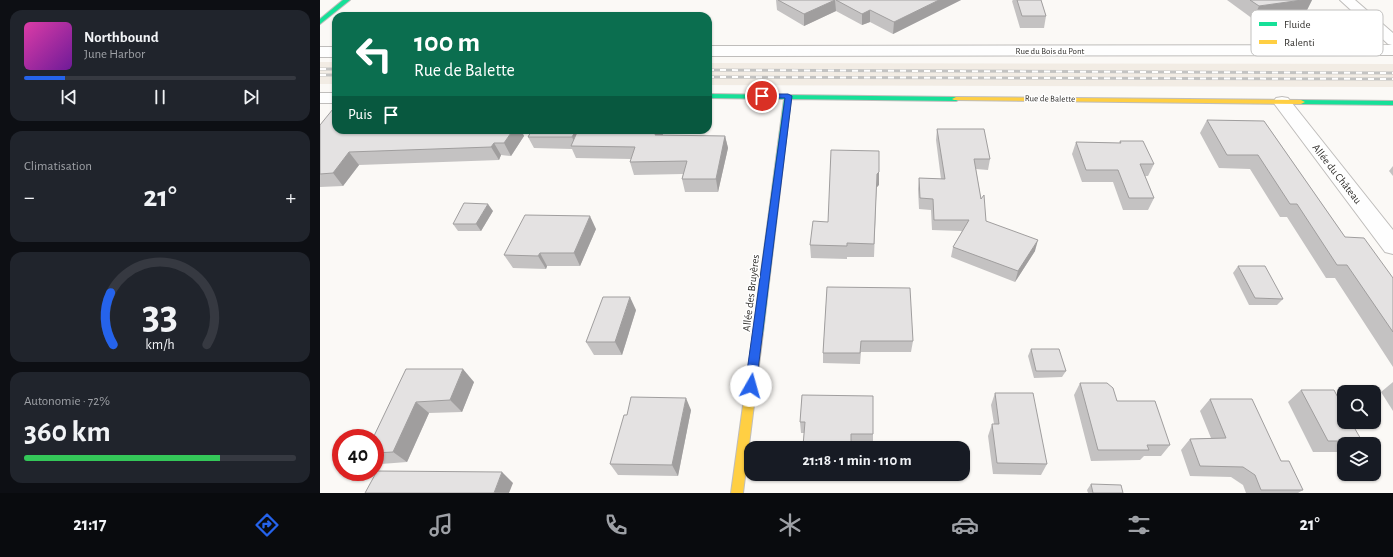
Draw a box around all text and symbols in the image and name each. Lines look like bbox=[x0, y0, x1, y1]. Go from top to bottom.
legend bbox=[1251, 10, 1383, 56]
text: Fluide bbox=[1284, 19, 1311, 30]
icon: left bbox=[348, 28, 400, 80]
text: 100 m bbox=[414, 29, 480, 57]
text: Northbound bbox=[84, 30, 159, 45]
text: Ralenti bbox=[1284, 37, 1315, 48]
street label: Rue du Bois du Pont bbox=[1016, 47, 1085, 56]
text: June Harbor bbox=[84, 48, 145, 61]
text: Rue de Balette bbox=[414, 62, 515, 80]
pin bbox=[745, 79, 779, 113]
icon: arrive bbox=[751, 85, 773, 107]
icon: previous bbox=[58, 86, 80, 108]
icon: pause bbox=[149, 86, 171, 108]
icon: next bbox=[240, 86, 262, 108]
street label: Rue de Balette bbox=[1025, 94, 1075, 104]
icon: arrive bbox=[380, 104, 402, 126]
text: Puis bbox=[348, 107, 372, 122]
street label: Allée du Château bbox=[1310, 142, 1364, 206]
text: Climatisation bbox=[24, 160, 92, 173]
text: 21° bbox=[143, 182, 177, 212]
text: − bbox=[24, 186, 35, 208]
text: + bbox=[285, 186, 296, 208]
street label: Allée des Bruyères bbox=[741, 254, 761, 332]
text: 33 bbox=[142, 295, 178, 336]
text: km/h bbox=[145, 337, 175, 351]
position arrow bbox=[730, 365, 772, 407]
map controls bbox=[1337, 385, 1381, 481]
button: search bbox=[1337, 385, 1381, 429]
text: Autonomie · 72% bbox=[24, 395, 110, 408]
text: 360 km bbox=[24, 417, 111, 447]
speed limit sign: 40 bbox=[332, 429, 384, 481]
button: layers bbox=[1337, 437, 1381, 481]
text: 21:18 · 1 min · 110 m bbox=[802, 453, 912, 468]
icon: directions bbox=[253, 511, 281, 539]
icon: music bbox=[427, 511, 455, 539]
icon: phone bbox=[602, 511, 630, 539]
icon: climate bbox=[776, 511, 804, 539]
icon: car bbox=[951, 511, 979, 539]
icon: filters bbox=[1125, 511, 1153, 539]
text: 21:17 bbox=[73, 516, 107, 534]
text: 21° bbox=[1300, 516, 1320, 534]

